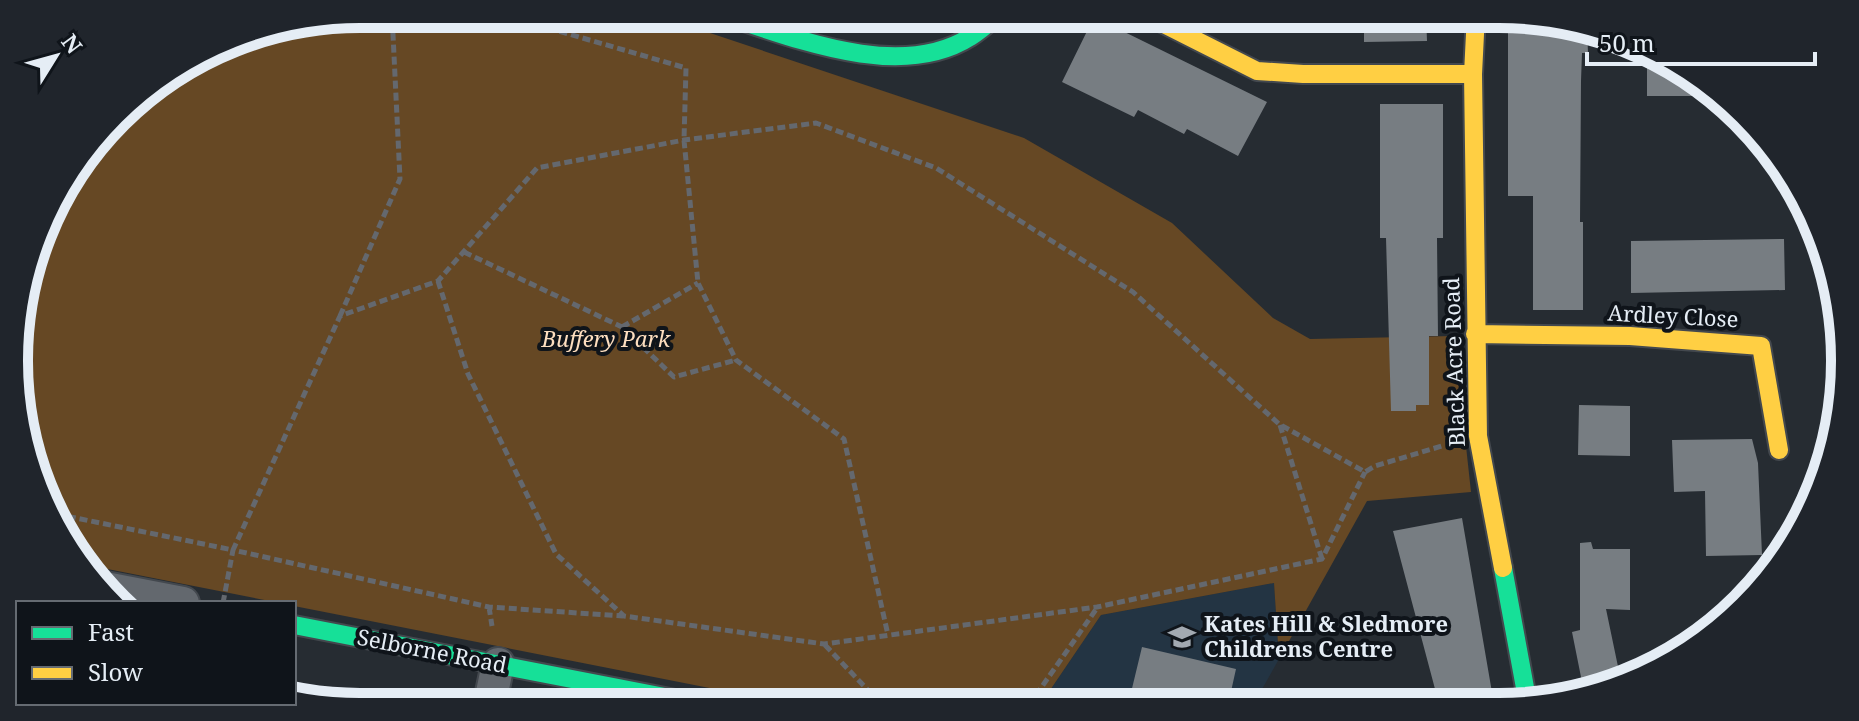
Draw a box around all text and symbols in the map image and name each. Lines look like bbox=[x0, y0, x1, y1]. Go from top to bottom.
north arrow bbox=[16, 16, 96, 96]
scale bar bbox=[1587, 16, 1815, 66]
text: 50 m bbox=[1599, 26, 1655, 59]
text: N bbox=[56, 27, 90, 59]
street label: Black Acre Road bbox=[1435, 276, 1471, 447]
street label: Ardley Close bbox=[1607, 297, 1739, 333]
park label: Buffery Park bbox=[541, 323, 672, 353]
legend bbox=[16, 601, 296, 705]
place label: Kates Hill & Sledmore Childrens Centre bbox=[1204, 608, 1448, 663]
text: Fast bbox=[88, 615, 134, 648]
street label: Selborne Road bbox=[355, 621, 510, 679]
school or university icon: Kates Hill & Sledmore Childrens Centre bbox=[1167, 622, 1197, 652]
text: Slow bbox=[88, 655, 143, 688]

